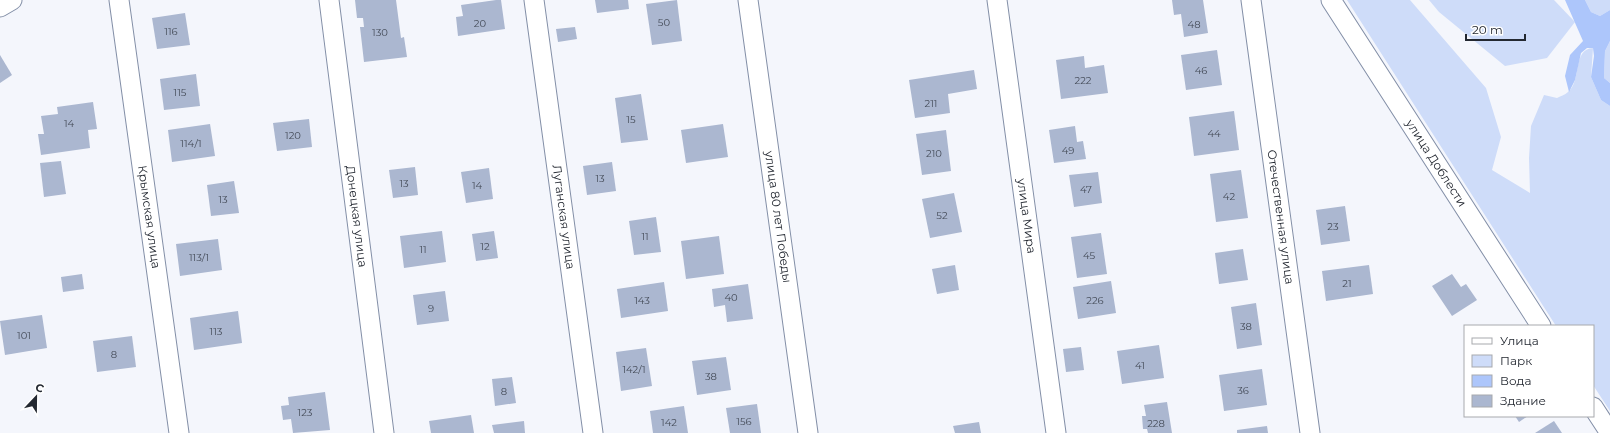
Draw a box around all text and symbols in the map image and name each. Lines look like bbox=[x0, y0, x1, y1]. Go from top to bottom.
house number: 50 bbox=[658, 16, 671, 29]
scale bar bbox=[1466, 16, 1525, 42]
house number: 20 bbox=[474, 17, 487, 30]
house number: 48 bbox=[1187, 18, 1201, 31]
text: 20 m bbox=[1472, 22, 1503, 37]
house number: 116 bbox=[164, 25, 178, 38]
house number: 130 bbox=[372, 26, 388, 39]
house number: 46 bbox=[1195, 64, 1207, 77]
house number: 222 bbox=[1074, 74, 1092, 87]
house number: 115 bbox=[174, 86, 187, 99]
house number: 211 bbox=[925, 97, 937, 110]
house number: 15 bbox=[626, 113, 636, 126]
street label: улица Доблести bbox=[1402, 115, 1470, 209]
house number: 14 bbox=[64, 117, 74, 130]
house number: 44 bbox=[1207, 127, 1221, 140]
house number: 120 bbox=[285, 129, 301, 142]
house number: 114/1 bbox=[180, 137, 202, 150]
house number: 49 bbox=[1062, 144, 1074, 157]
house number: 210 bbox=[926, 147, 942, 160]
street label: улица 80 лет Победы bbox=[762, 149, 795, 284]
street label: Отечественная улица bbox=[1264, 149, 1298, 285]
street label: Крымская улица bbox=[135, 164, 164, 269]
street label: Донецкая улица bbox=[343, 164, 371, 268]
street label: Луганская улица bbox=[550, 164, 579, 270]
house number: 13 bbox=[595, 172, 605, 185]
street label: улица Мира bbox=[1014, 176, 1039, 254]
house number: 13 bbox=[399, 177, 409, 190]
house number: 14 bbox=[472, 179, 482, 192]
house number: 47 bbox=[1080, 183, 1092, 196]
house number: 42 bbox=[1223, 190, 1235, 203]
house number: 13 bbox=[218, 193, 228, 206]
house number: 52 bbox=[936, 209, 948, 222]
house number: 23 bbox=[1327, 220, 1339, 233]
house number: 11 bbox=[641, 230, 649, 243]
house number: 12 bbox=[480, 240, 490, 253]
house number: 11 bbox=[419, 243, 427, 256]
house number: 45 bbox=[1083, 249, 1095, 262]
house number: 113/1 bbox=[189, 251, 209, 264]
house number: 21 bbox=[1342, 277, 1352, 290]
house number: 40 bbox=[724, 291, 738, 304]
house number: 143 bbox=[634, 294, 650, 307]
house number: 226 bbox=[1086, 294, 1104, 307]
house number: 9 bbox=[428, 302, 434, 315]
house number: 38 bbox=[1240, 320, 1252, 333]
house number: 113 bbox=[210, 325, 223, 338]
legend bbox=[1464, 325, 1594, 417]
house number: 101 bbox=[17, 329, 31, 342]
text: Улица bbox=[1500, 333, 1539, 348]
house number: 8 bbox=[111, 348, 117, 361]
text: Парк bbox=[1500, 353, 1532, 368]
house number: 41 bbox=[1135, 359, 1145, 372]
house number: 142/1 bbox=[622, 363, 646, 376]
house number: 38 bbox=[705, 370, 717, 383]
text: Вода bbox=[1500, 373, 1531, 388]
north arrow bbox=[16, 377, 56, 417]
text: С bbox=[33, 380, 46, 396]
house number: 36 bbox=[1237, 384, 1249, 397]
house number: 8 bbox=[501, 385, 507, 398]
text: Здание bbox=[1500, 393, 1546, 408]
house number: 123 bbox=[298, 406, 313, 419]
house number: 156 bbox=[736, 415, 752, 428]
house number: 142 bbox=[661, 416, 677, 429]
house number: 228 bbox=[1147, 417, 1165, 430]

